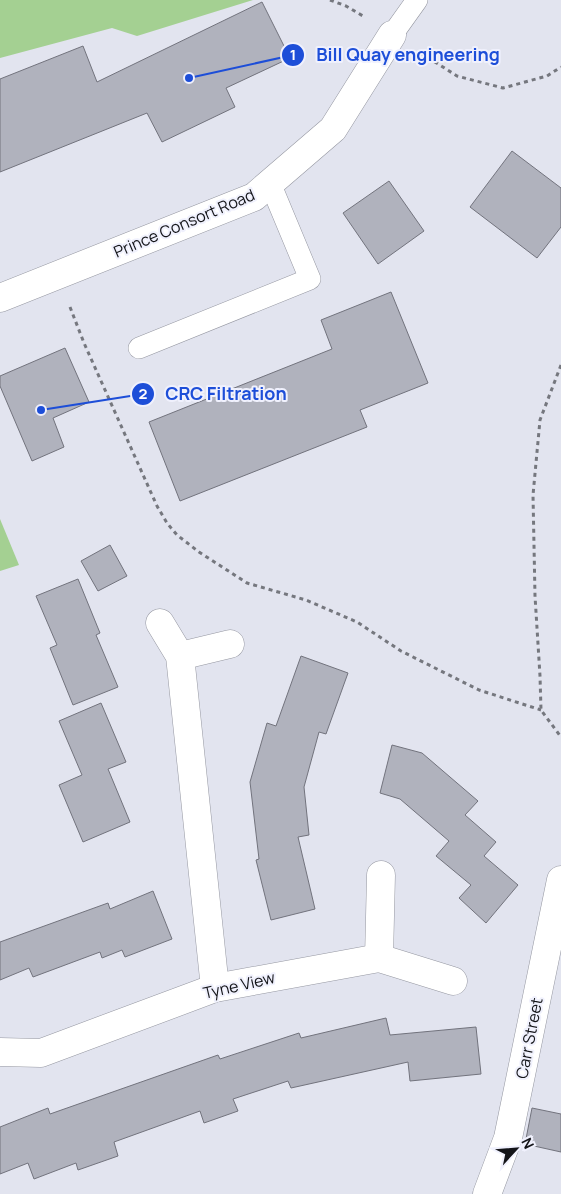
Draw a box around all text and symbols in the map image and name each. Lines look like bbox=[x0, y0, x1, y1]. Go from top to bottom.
callout: Bill Quay engineering bbox=[281, 39, 509, 72]
text: Bill Quay engineering bbox=[316, 42, 500, 66]
text: 1 bbox=[290, 44, 296, 65]
street label: Prince Consort Road bbox=[110, 183, 258, 263]
callout: CRC Filtration bbox=[131, 377, 297, 410]
text: CRC Filtration bbox=[165, 381, 287, 405]
text: 2 bbox=[139, 383, 148, 404]
street label: Tyne View bbox=[201, 966, 277, 1004]
street label: Carr Street bbox=[510, 996, 548, 1080]
north arrow bbox=[491, 1124, 541, 1174]
text: N bbox=[517, 1134, 539, 1152]

